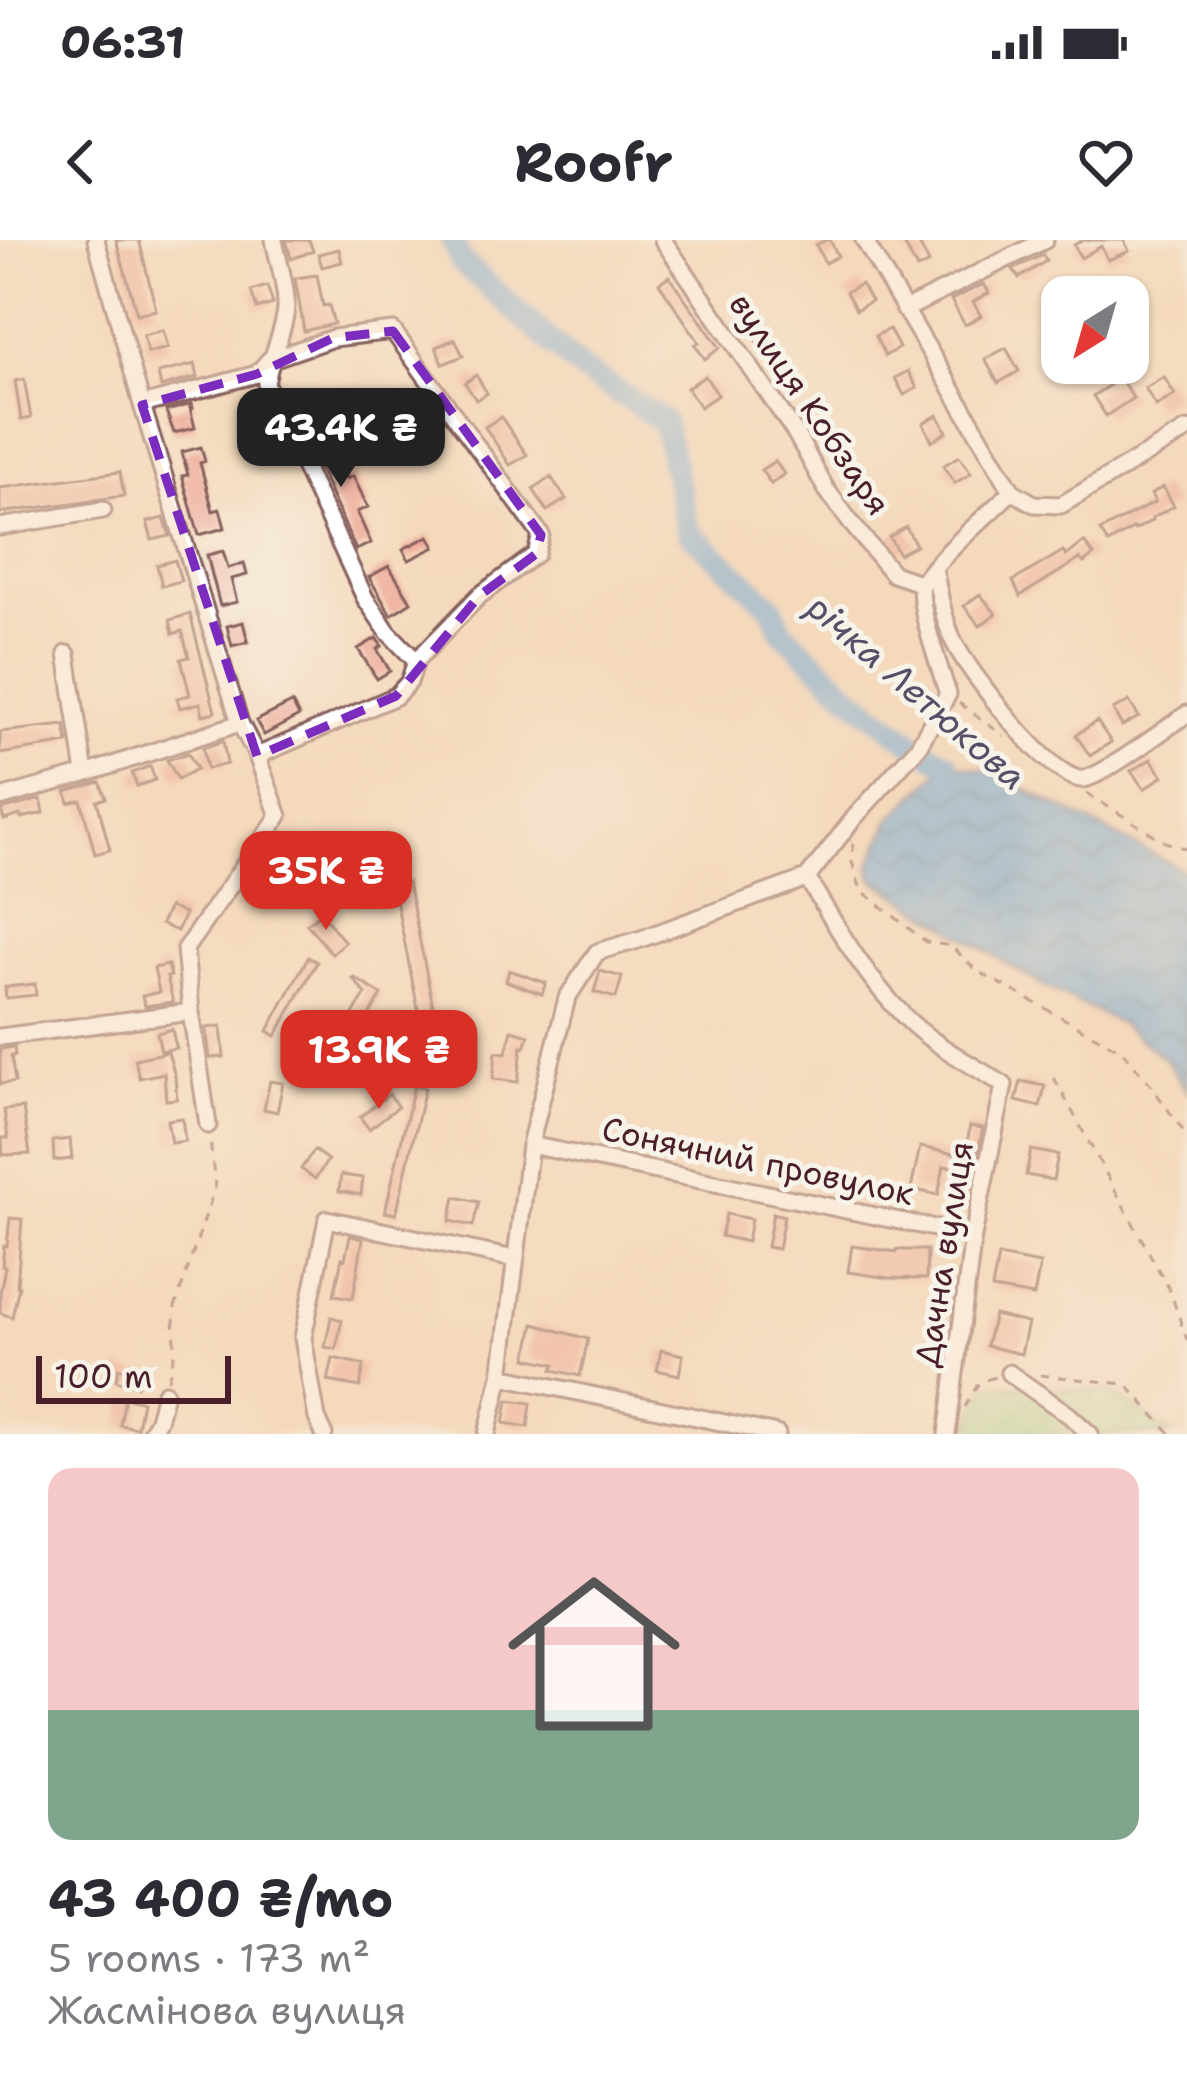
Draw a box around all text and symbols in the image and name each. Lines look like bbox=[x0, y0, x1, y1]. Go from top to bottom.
text: 06:31 bbox=[60, 12, 185, 72]
text: Roofr bbox=[514, 126, 673, 198]
icon: back bbox=[48, 129, 114, 195]
icon: heart bbox=[1073, 129, 1139, 195]
north arrow bbox=[1041, 276, 1149, 384]
map controls bbox=[1041, 276, 1149, 384]
street label: вулиця Кобзаря bbox=[719, 284, 901, 524]
pin: 43.4K ₴ bbox=[230, 388, 452, 490]
text: 43.4K ₴ bbox=[264, 401, 418, 453]
water label: річка Летюкова bbox=[796, 582, 1037, 801]
pin: 35K ₴ bbox=[242, 831, 410, 933]
text: 35K ₴ bbox=[267, 844, 385, 896]
pin: 13.9K ₴ bbox=[268, 1010, 490, 1112]
text: 13.9K ₴ bbox=[307, 1023, 451, 1075]
street label: Сонячний провулок bbox=[598, 1106, 918, 1216]
street label: Дачна вулиця bbox=[904, 1138, 984, 1370]
scale bar bbox=[36, 1350, 231, 1403]
text: 100 m bbox=[54, 1354, 153, 1399]
icon: home bbox=[486, 1546, 702, 1762]
text: 43 400 ₴/mo bbox=[48, 1864, 393, 1932]
text: 5 rooms · 173 m² bbox=[48, 1932, 370, 1984]
text: Жасмінова вулиця bbox=[48, 1984, 406, 2036]

